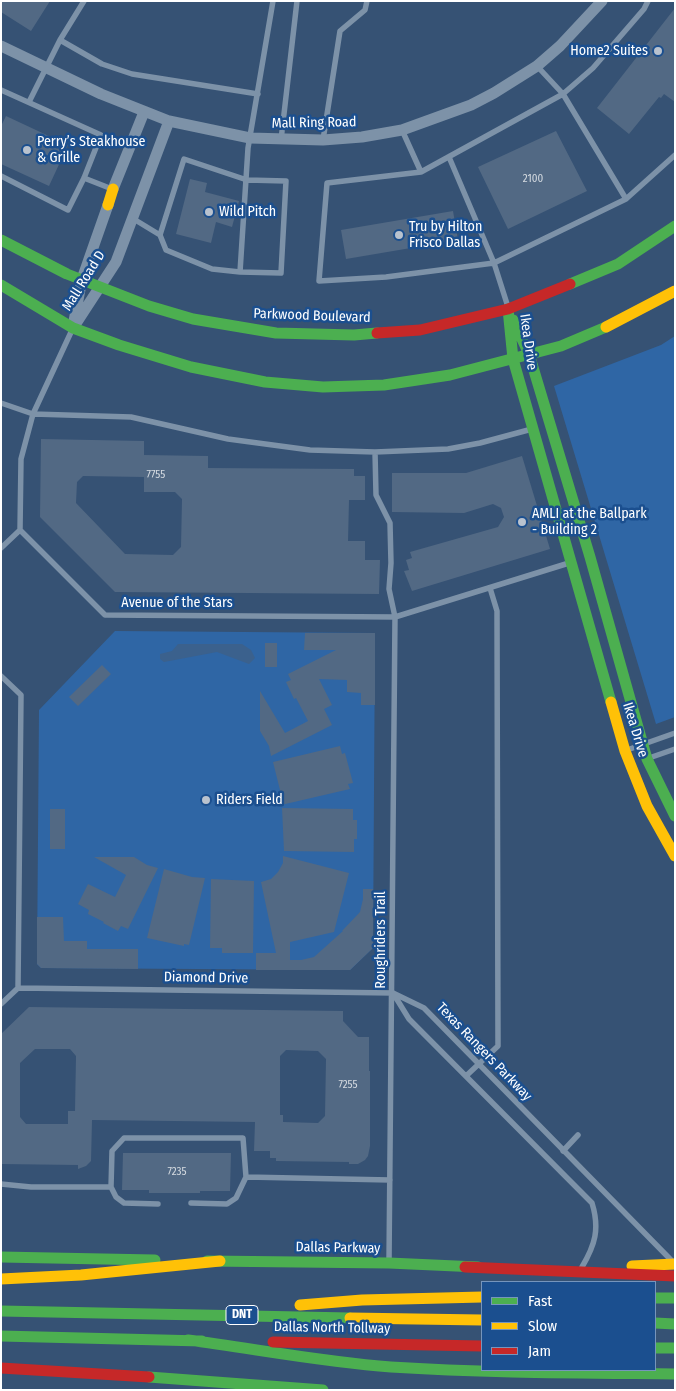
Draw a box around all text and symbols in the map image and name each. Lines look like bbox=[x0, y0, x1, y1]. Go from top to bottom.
place label: Home2 Suites bbox=[570, 43, 648, 59]
marker: Home2 Suites bbox=[652, 45, 664, 57]
street label: Mall Ring Road bbox=[271, 114, 357, 132]
place label: Perry’s Steakhouse & Grille bbox=[37, 134, 145, 166]
marker: Perry’s Steakhouse & Grille bbox=[21, 144, 33, 156]
house number: 2100 bbox=[523, 172, 543, 186]
place label: Wild Pitch bbox=[219, 204, 276, 220]
marker: Wild Pitch bbox=[203, 206, 215, 218]
place label: Tru by Hilton Frisco Dallas bbox=[409, 219, 482, 252]
marker: Tru by Hilton Frisco Dallas bbox=[393, 229, 405, 241]
street label: Mall Road D bbox=[59, 248, 109, 314]
street label: Parkwood Boulevard bbox=[253, 306, 371, 326]
street label: Ikea Drive bbox=[516, 313, 540, 371]
house number: 7755 bbox=[147, 468, 165, 482]
place label: AMLI at the Ballpark - Building 2 bbox=[532, 506, 647, 538]
marker: AMLI at the Ballpark - Building 2 bbox=[516, 516, 528, 528]
street label: Avenue of the Stars bbox=[121, 595, 233, 611]
street label: Ikea Drive bbox=[619, 700, 651, 760]
place label: Riders Field bbox=[216, 792, 283, 808]
marker: Riders Field bbox=[200, 794, 212, 806]
street label: Roughriders Trail bbox=[373, 891, 389, 989]
street label: Diamond Drive bbox=[164, 969, 248, 987]
street label: Texas Rangers Parkway bbox=[433, 999, 535, 1105]
house number: 7255 bbox=[338, 1078, 358, 1092]
house number: 7235 bbox=[167, 1165, 187, 1179]
street label: Dallas Parkway bbox=[295, 1239, 381, 1257]
legend bbox=[481, 1281, 656, 1371]
text: Fast bbox=[528, 1292, 552, 1310]
road number: DNT bbox=[226, 1306, 258, 1324]
text: Slow bbox=[528, 1317, 557, 1335]
street label: Dallas North Tollway bbox=[274, 1319, 390, 1337]
text: Jam bbox=[528, 1342, 551, 1360]

